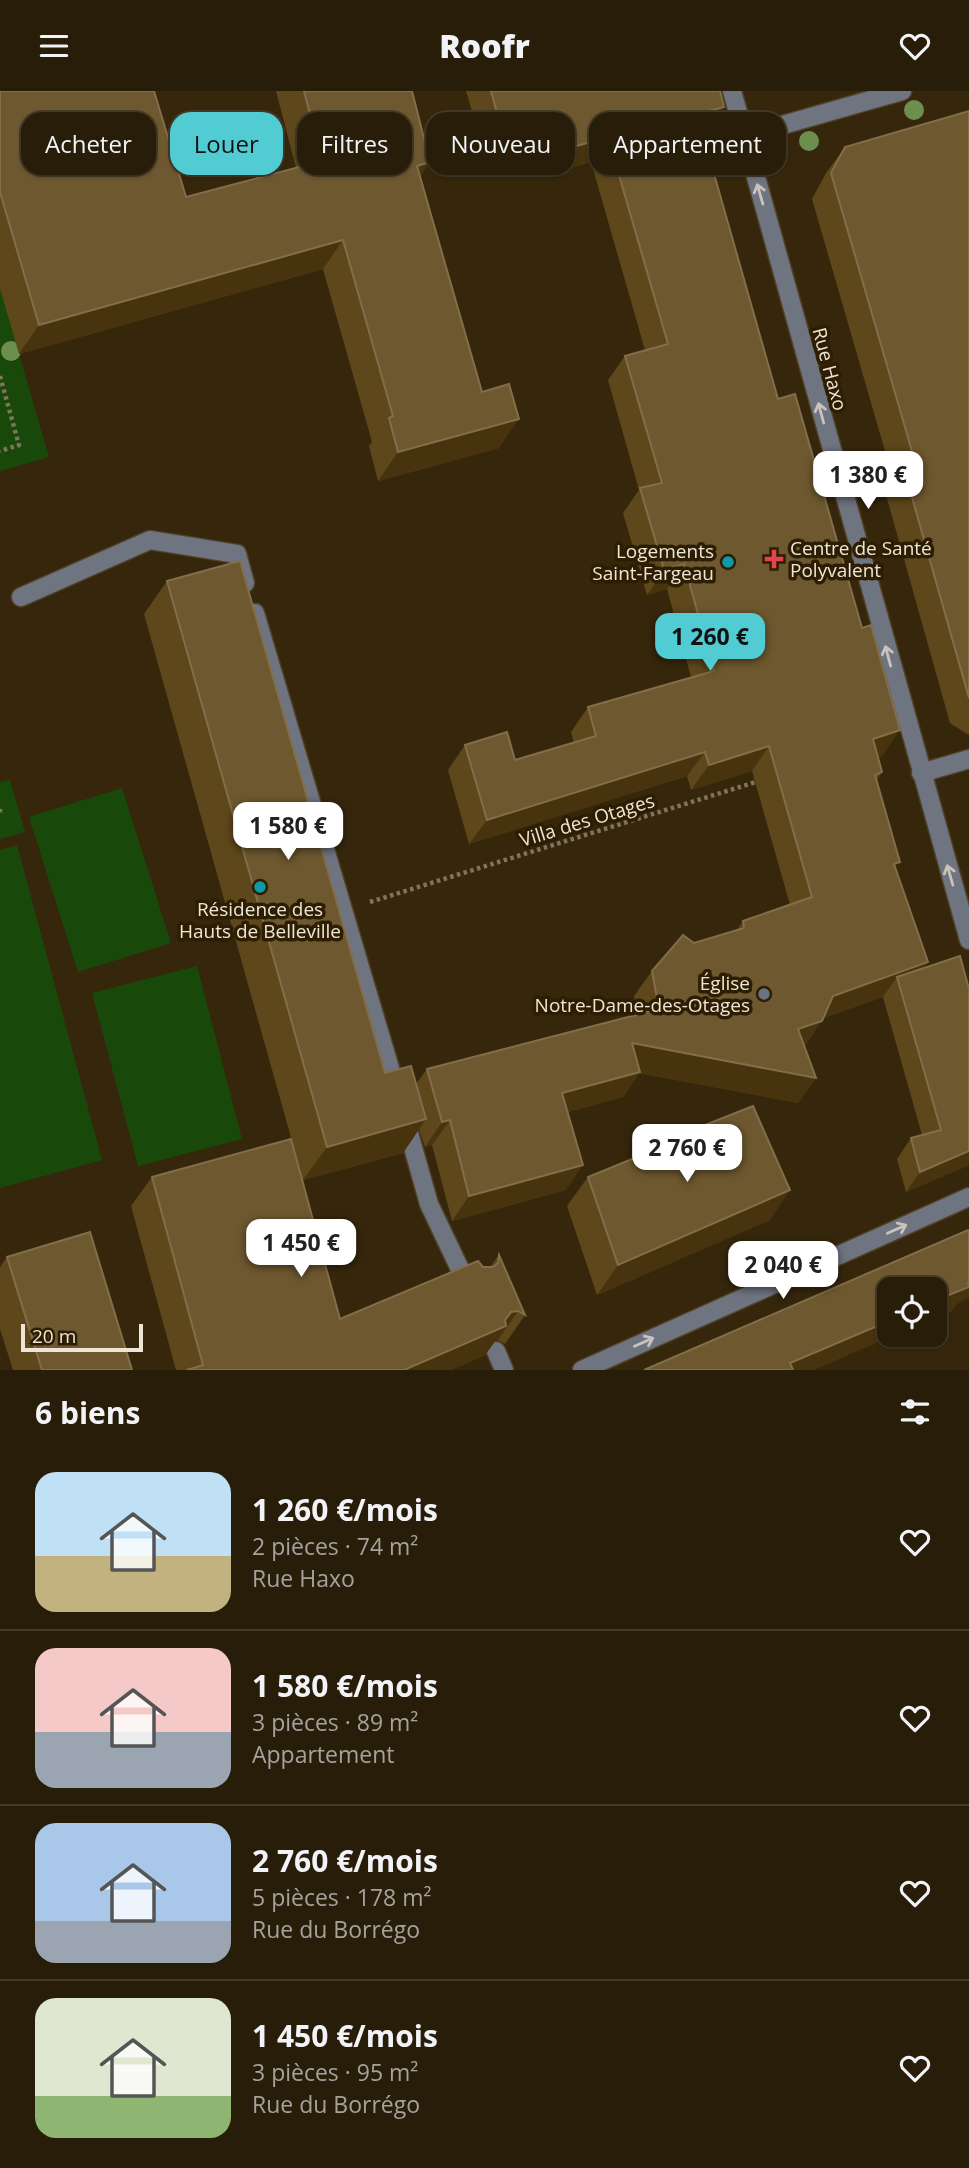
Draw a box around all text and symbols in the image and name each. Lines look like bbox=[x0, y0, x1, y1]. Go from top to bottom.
text: Roofr bbox=[439, 24, 530, 67]
icon: menu bbox=[35, 27, 73, 65]
icon: heart bbox=[896, 27, 934, 65]
chip: Acheter bbox=[21, 112, 156, 175]
chip: Louer bbox=[170, 112, 283, 175]
chip: Filtres bbox=[297, 112, 412, 175]
chip: Nouveau bbox=[426, 112, 575, 175]
chip: Appartement bbox=[589, 112, 786, 175]
one-way arrow bbox=[753, 183, 766, 206]
street label: Rue Haxo bbox=[806, 325, 854, 413]
one-way arrow bbox=[813, 402, 826, 424]
pin: 1 380 € bbox=[803, 451, 933, 511]
text: 1 380 € bbox=[829, 458, 907, 490]
place label: Centre de Santé Polyvalent bbox=[790, 535, 932, 583]
place label: Logements Saint-Fargeau bbox=[592, 538, 714, 586]
marker: Centre de Santé Polyvalent bbox=[764, 549, 784, 569]
marker: Logements Saint-Fargeau bbox=[720, 554, 736, 570]
pin: 1 260 € bbox=[645, 613, 775, 673]
text: 1 260 € bbox=[671, 620, 749, 652]
one-way arrow bbox=[880, 645, 893, 667]
street label: Villa des Otages bbox=[516, 787, 658, 853]
pin: 1 580 € bbox=[223, 803, 353, 862]
text: 1 580 € bbox=[249, 809, 327, 841]
one-way arrow bbox=[942, 864, 955, 886]
marker: Résidence des Hauts de Belleville bbox=[252, 879, 268, 895]
place label: Résidence des Hauts de Belleville bbox=[179, 896, 341, 944]
place label: Église Notre-Dame-des-Otages bbox=[535, 970, 750, 1018]
marker: Église Notre-Dame-des-Otages bbox=[756, 986, 772, 1002]
pin: 2 760 € bbox=[622, 1125, 752, 1184]
text: 2 760 € bbox=[648, 1131, 726, 1163]
pin: 1 450 € bbox=[236, 1219, 366, 1279]
one-way arrow bbox=[886, 1222, 907, 1235]
text: 1 450 € bbox=[262, 1226, 340, 1258]
pin: 2 040 € bbox=[718, 1241, 848, 1301]
text: 2 040 € bbox=[744, 1248, 822, 1280]
map controls bbox=[877, 1277, 947, 1347]
button: locate bbox=[877, 1277, 947, 1347]
scale bar bbox=[21, 1321, 144, 1353]
text: 20 m bbox=[32, 1323, 76, 1349]
one-way arrow bbox=[633, 1335, 654, 1348]
text: 6 biens bbox=[35, 1392, 140, 1433]
icon: filters bbox=[896, 1393, 934, 1431]
text: 1 260 €/mois bbox=[252, 1489, 438, 1530]
icon: home bbox=[91, 1500, 175, 1584]
icon: heart bbox=[896, 1523, 934, 1561]
text: 2 pièces · 74 m² bbox=[252, 1530, 418, 1562]
text: Rue Haxo bbox=[252, 1562, 355, 1594]
text: 1 580 €/mois bbox=[252, 1665, 438, 1706]
icon: home bbox=[91, 1676, 175, 1760]
icon: heart bbox=[896, 1699, 934, 1737]
text: 3 pièces · 89 m² bbox=[252, 1706, 418, 1738]
text: Appartement bbox=[252, 1738, 395, 1770]
text: 2 760 €/mois bbox=[252, 1840, 438, 1881]
icon: home bbox=[91, 1851, 175, 1935]
icon: heart bbox=[896, 1874, 934, 1912]
text: 5 pièces · 178 m² bbox=[252, 1881, 432, 1913]
text: Rue du Borrégo bbox=[252, 1913, 420, 1945]
text: 1 450 €/mois bbox=[252, 2015, 438, 2056]
icon: home bbox=[91, 2026, 175, 2110]
icon: heart bbox=[896, 2049, 934, 2087]
text: 3 pièces · 95 m² bbox=[252, 2056, 418, 2088]
text: Rue du Borrégo bbox=[252, 2088, 420, 2120]

